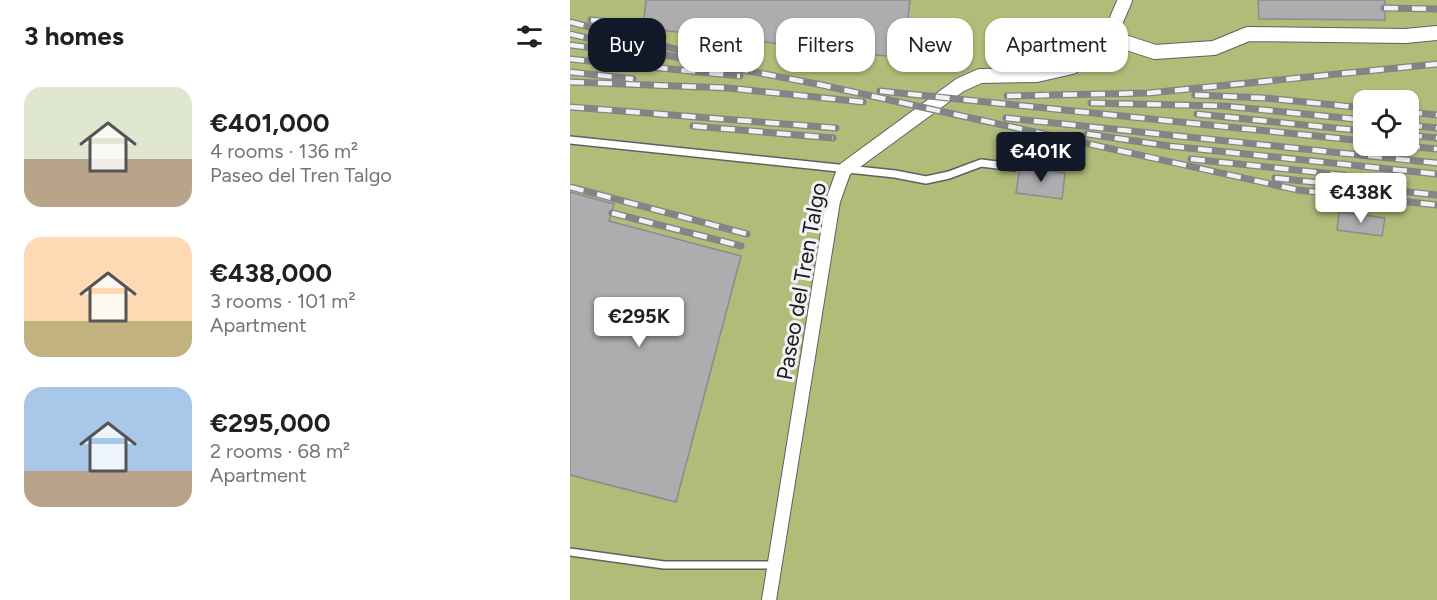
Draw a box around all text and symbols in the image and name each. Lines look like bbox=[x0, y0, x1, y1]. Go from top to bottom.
chip: Buy bbox=[588, 18, 666, 72]
chip: Rent bbox=[678, 18, 764, 72]
chip: Filters bbox=[776, 18, 875, 72]
chip: New bbox=[887, 18, 973, 72]
chip: Apartment bbox=[985, 18, 1128, 72]
text: 3 homes bbox=[24, 20, 124, 52]
icon: filters bbox=[513, 20, 546, 53]
map controls bbox=[1353, 90, 1419, 156]
button: locate bbox=[1353, 90, 1419, 156]
text: €401,000 bbox=[210, 107, 330, 139]
icon: home bbox=[72, 111, 144, 183]
pin: €401K bbox=[999, 132, 1083, 183]
text: 4 rooms · 136 m² bbox=[210, 139, 358, 163]
text: €401K bbox=[1010, 139, 1072, 163]
text: Paseo del Tren Talgo bbox=[210, 163, 392, 187]
pin: €438K bbox=[1319, 173, 1403, 224]
street label: Paseo del Tren Talgo bbox=[771, 180, 832, 382]
text: €438K bbox=[1329, 180, 1393, 204]
text: €438,000 bbox=[210, 257, 332, 289]
icon: home bbox=[72, 261, 144, 333]
text: 3 rooms · 101 m² bbox=[210, 289, 356, 313]
pin: €295K bbox=[597, 297, 681, 348]
text: €295K bbox=[608, 304, 670, 328]
text: Apartment bbox=[210, 313, 307, 337]
text: €295,000 bbox=[210, 407, 331, 439]
icon: home bbox=[72, 411, 144, 483]
text: 2 rooms · 68 m² bbox=[210, 439, 350, 463]
text: Apartment bbox=[210, 463, 307, 487]

